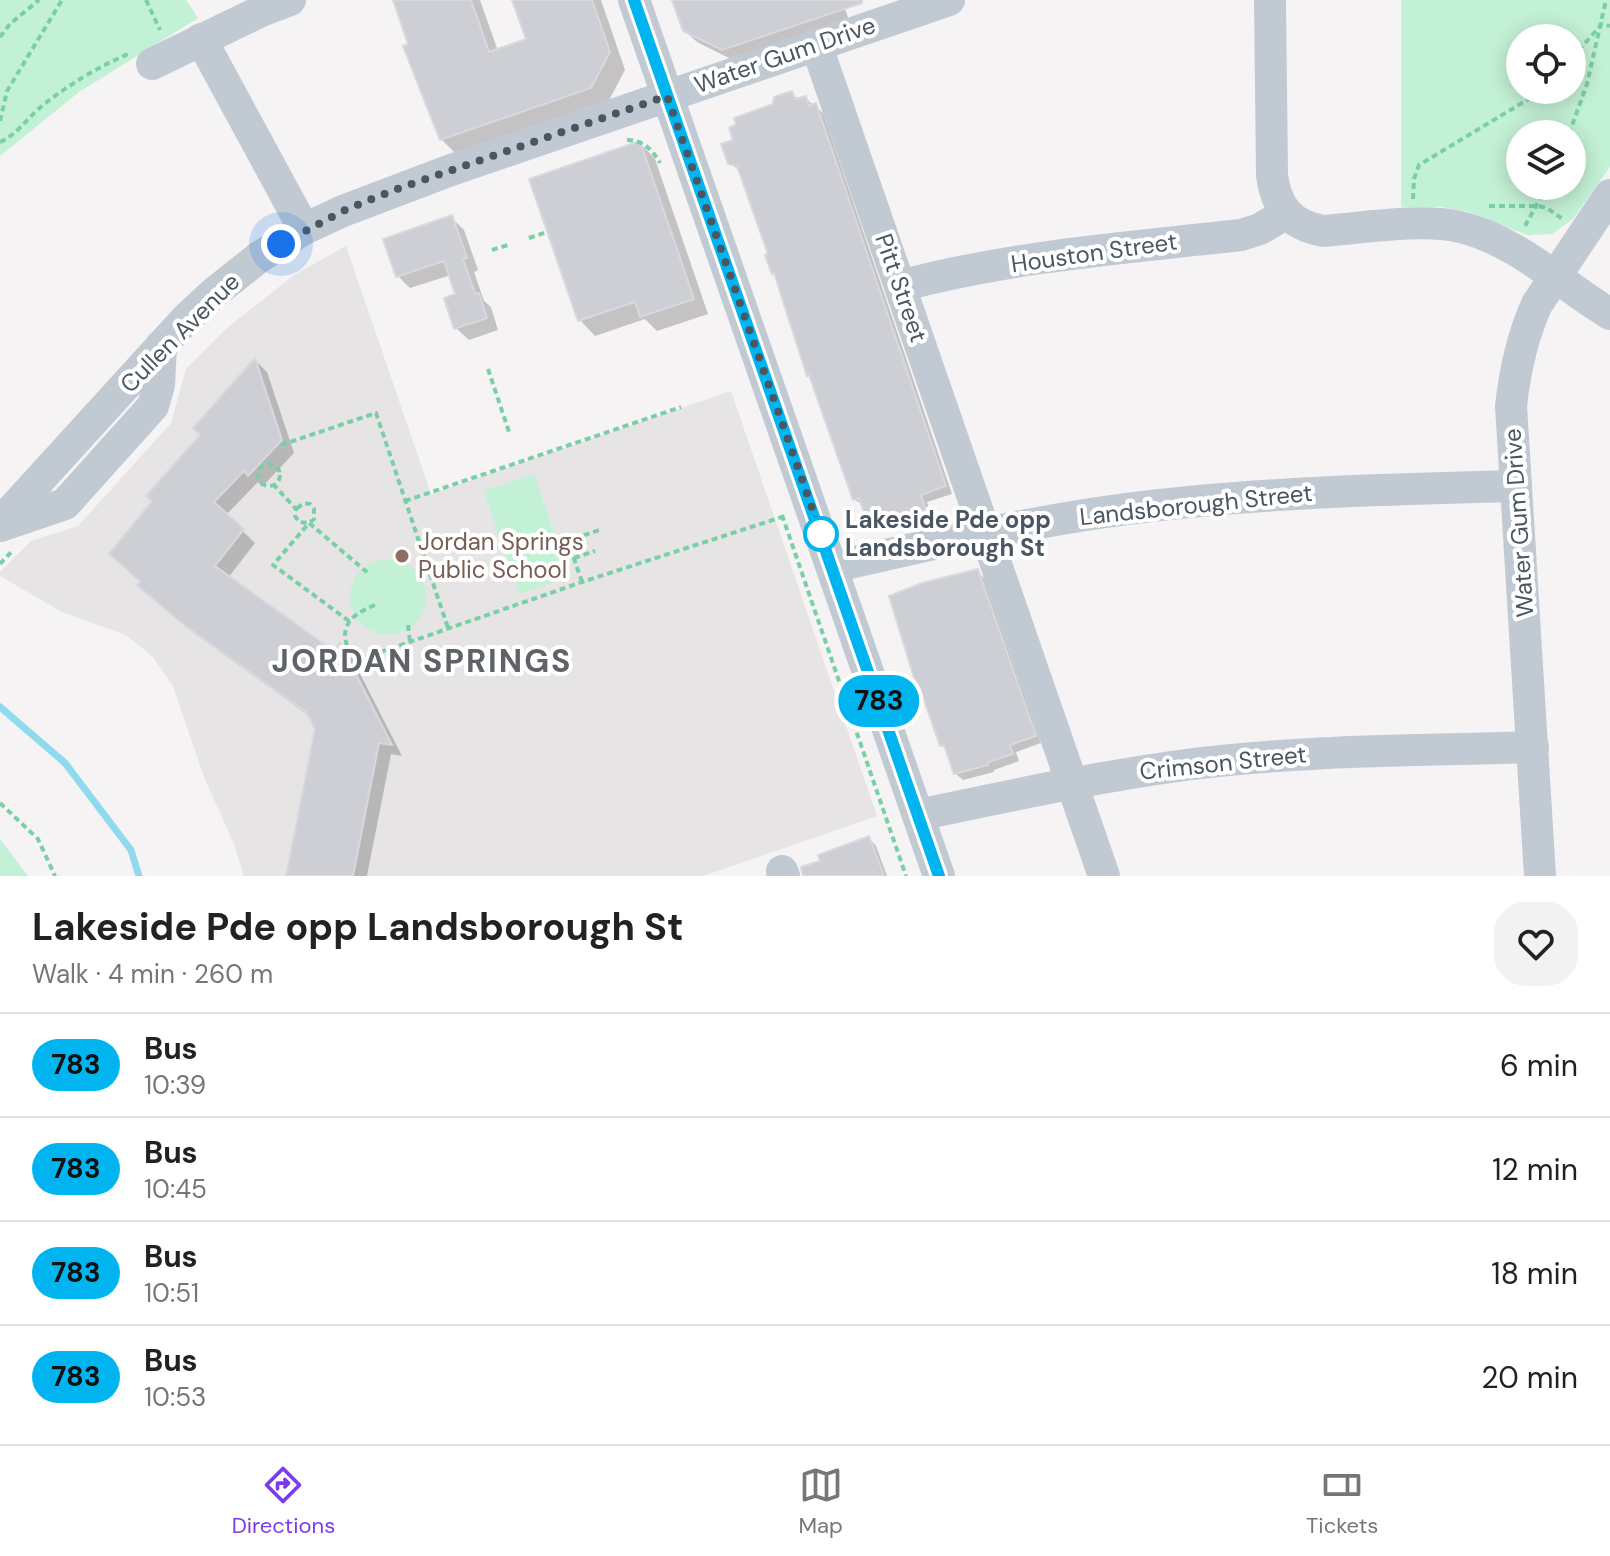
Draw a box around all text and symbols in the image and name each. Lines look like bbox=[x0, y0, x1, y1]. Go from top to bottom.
street label: Water Gum Drive bbox=[690, 9, 879, 100]
map controls bbox=[1506, 24, 1586, 200]
button: locate bbox=[1506, 24, 1586, 104]
button: layers bbox=[1506, 120, 1586, 200]
your location bbox=[261, 224, 301, 264]
street label: Houston Street bbox=[1009, 226, 1179, 279]
street label: Pitt Street bbox=[868, 229, 935, 346]
street label: Cullen Avenue bbox=[113, 266, 246, 399]
street label: Water Gum Drive bbox=[1496, 428, 1541, 619]
street label: Landsborough Street bbox=[1078, 477, 1314, 532]
place label: Lakeside Pde opp Landsborough St bbox=[845, 504, 1051, 563]
marker: Lakeside Pde opp Landsborough St bbox=[804, 517, 838, 551]
place label: Jordan Springs Public School bbox=[418, 526, 584, 585]
marker: Jordan Springs Public School bbox=[393, 547, 411, 565]
district label: JORDAN SPRINGS bbox=[272, 640, 572, 682]
line badge: 783 bbox=[833, 675, 925, 727]
text: 783 bbox=[854, 682, 904, 719]
street label: Crimson Street bbox=[1138, 738, 1308, 787]
text: Lakeside Pde opp Landsborough St bbox=[32, 902, 683, 952]
button: heart bbox=[1494, 902, 1578, 986]
text: Walk · 4 min · 260 m bbox=[32, 957, 273, 991]
text: Bus bbox=[144, 1029, 198, 1068]
text: 783 bbox=[51, 1046, 101, 1083]
text: 6 min bbox=[1500, 1046, 1578, 1085]
text: 10:39 bbox=[144, 1068, 206, 1102]
text: Bus bbox=[144, 1133, 198, 1172]
text: 783 bbox=[51, 1150, 101, 1187]
text: 12 min bbox=[1492, 1150, 1578, 1189]
text: 10:45 bbox=[144, 1172, 207, 1206]
text: Bus bbox=[144, 1237, 198, 1276]
text: 783 bbox=[51, 1254, 101, 1291]
text: 18 min bbox=[1491, 1254, 1578, 1293]
text: 10:51 bbox=[144, 1276, 199, 1310]
text: Bus bbox=[144, 1341, 198, 1380]
text: 783 bbox=[51, 1358, 101, 1395]
text: 20 min bbox=[1481, 1358, 1578, 1397]
text: 10:53 bbox=[144, 1380, 206, 1414]
tab: Directions bbox=[232, 1463, 335, 1540]
tab: Map bbox=[798, 1463, 843, 1540]
tab: Tickets bbox=[1306, 1463, 1378, 1540]

